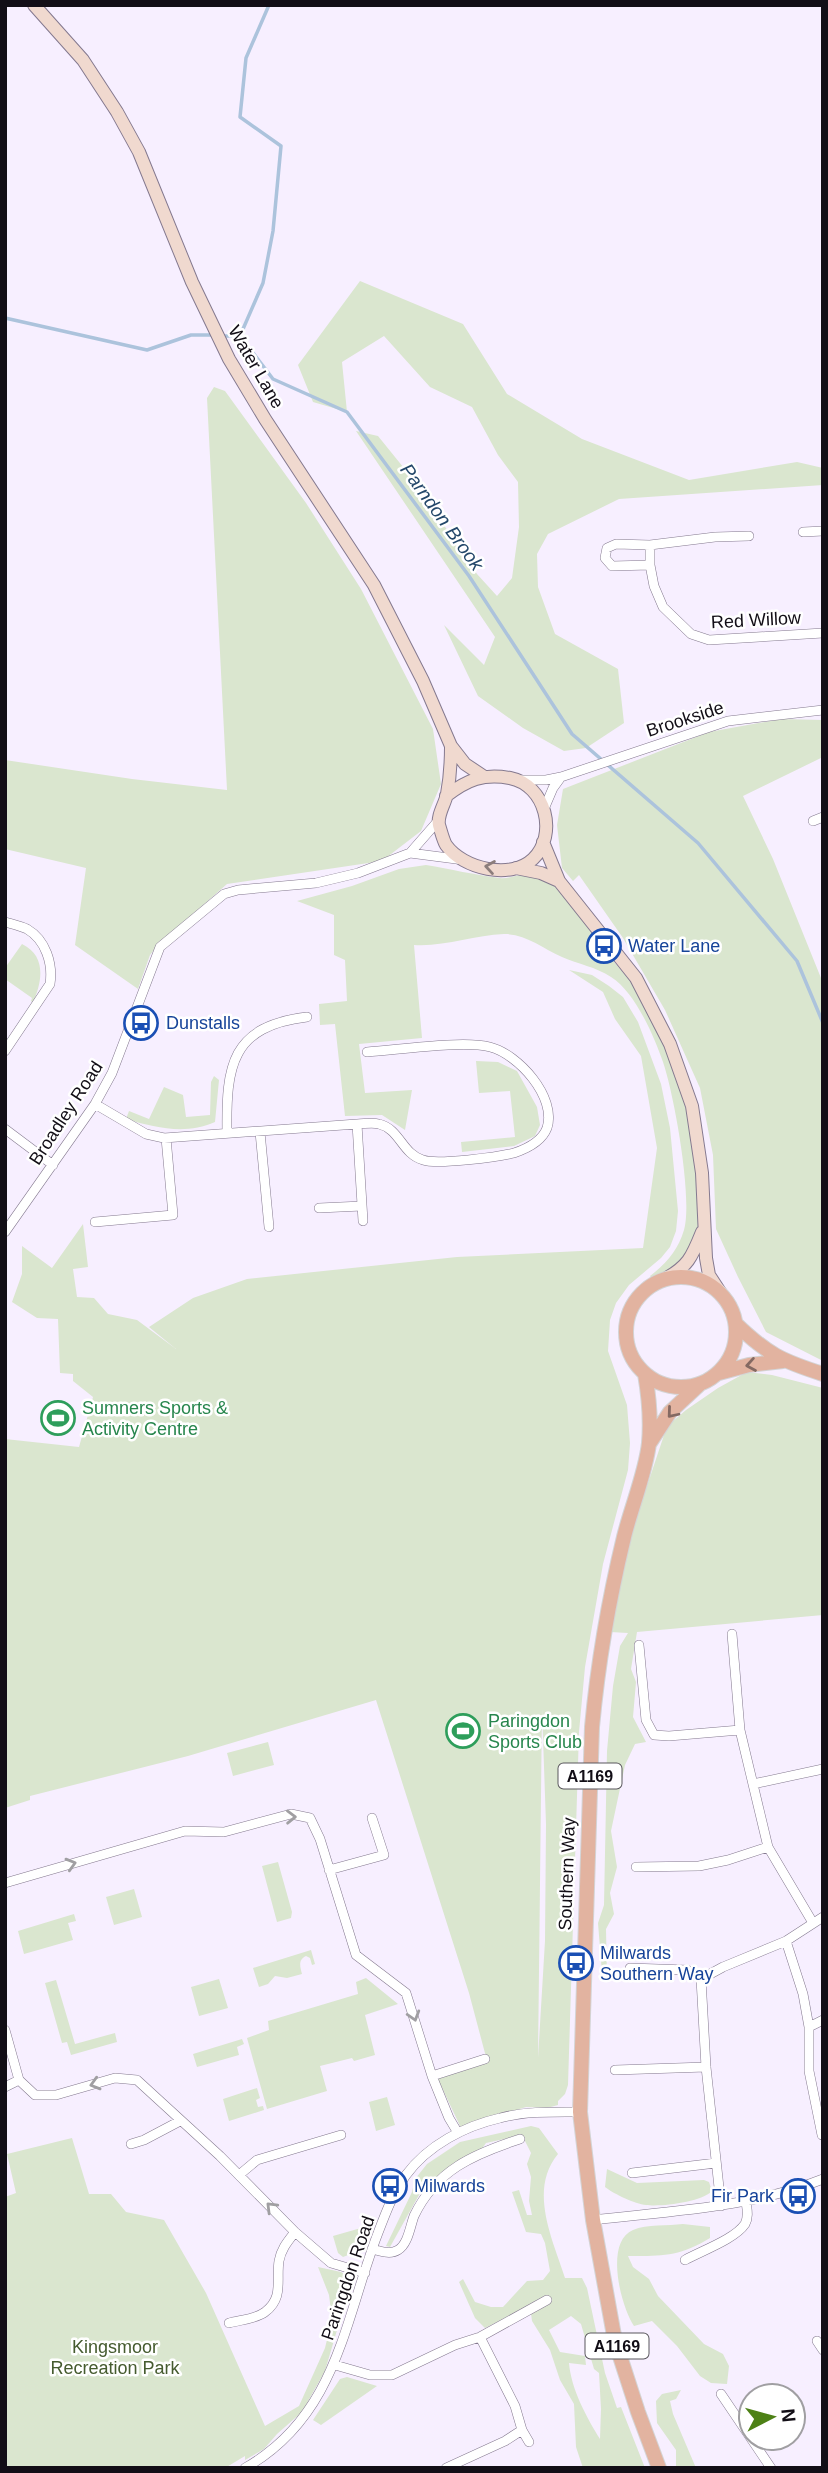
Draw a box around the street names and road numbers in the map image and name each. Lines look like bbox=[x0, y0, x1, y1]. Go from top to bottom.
street label: Water Lane bbox=[224, 322, 288, 412]
street label: Red Willow bbox=[711, 608, 802, 632]
street label: Brookside bbox=[644, 697, 726, 741]
street label: Broadley Road bbox=[25, 1058, 107, 1168]
road number: A1169 bbox=[558, 1764, 622, 1788]
street label: Southern Way bbox=[555, 1817, 579, 1931]
street label: Paringdon Road bbox=[317, 2213, 379, 2343]
road number: A1169 bbox=[586, 2334, 648, 2358]

